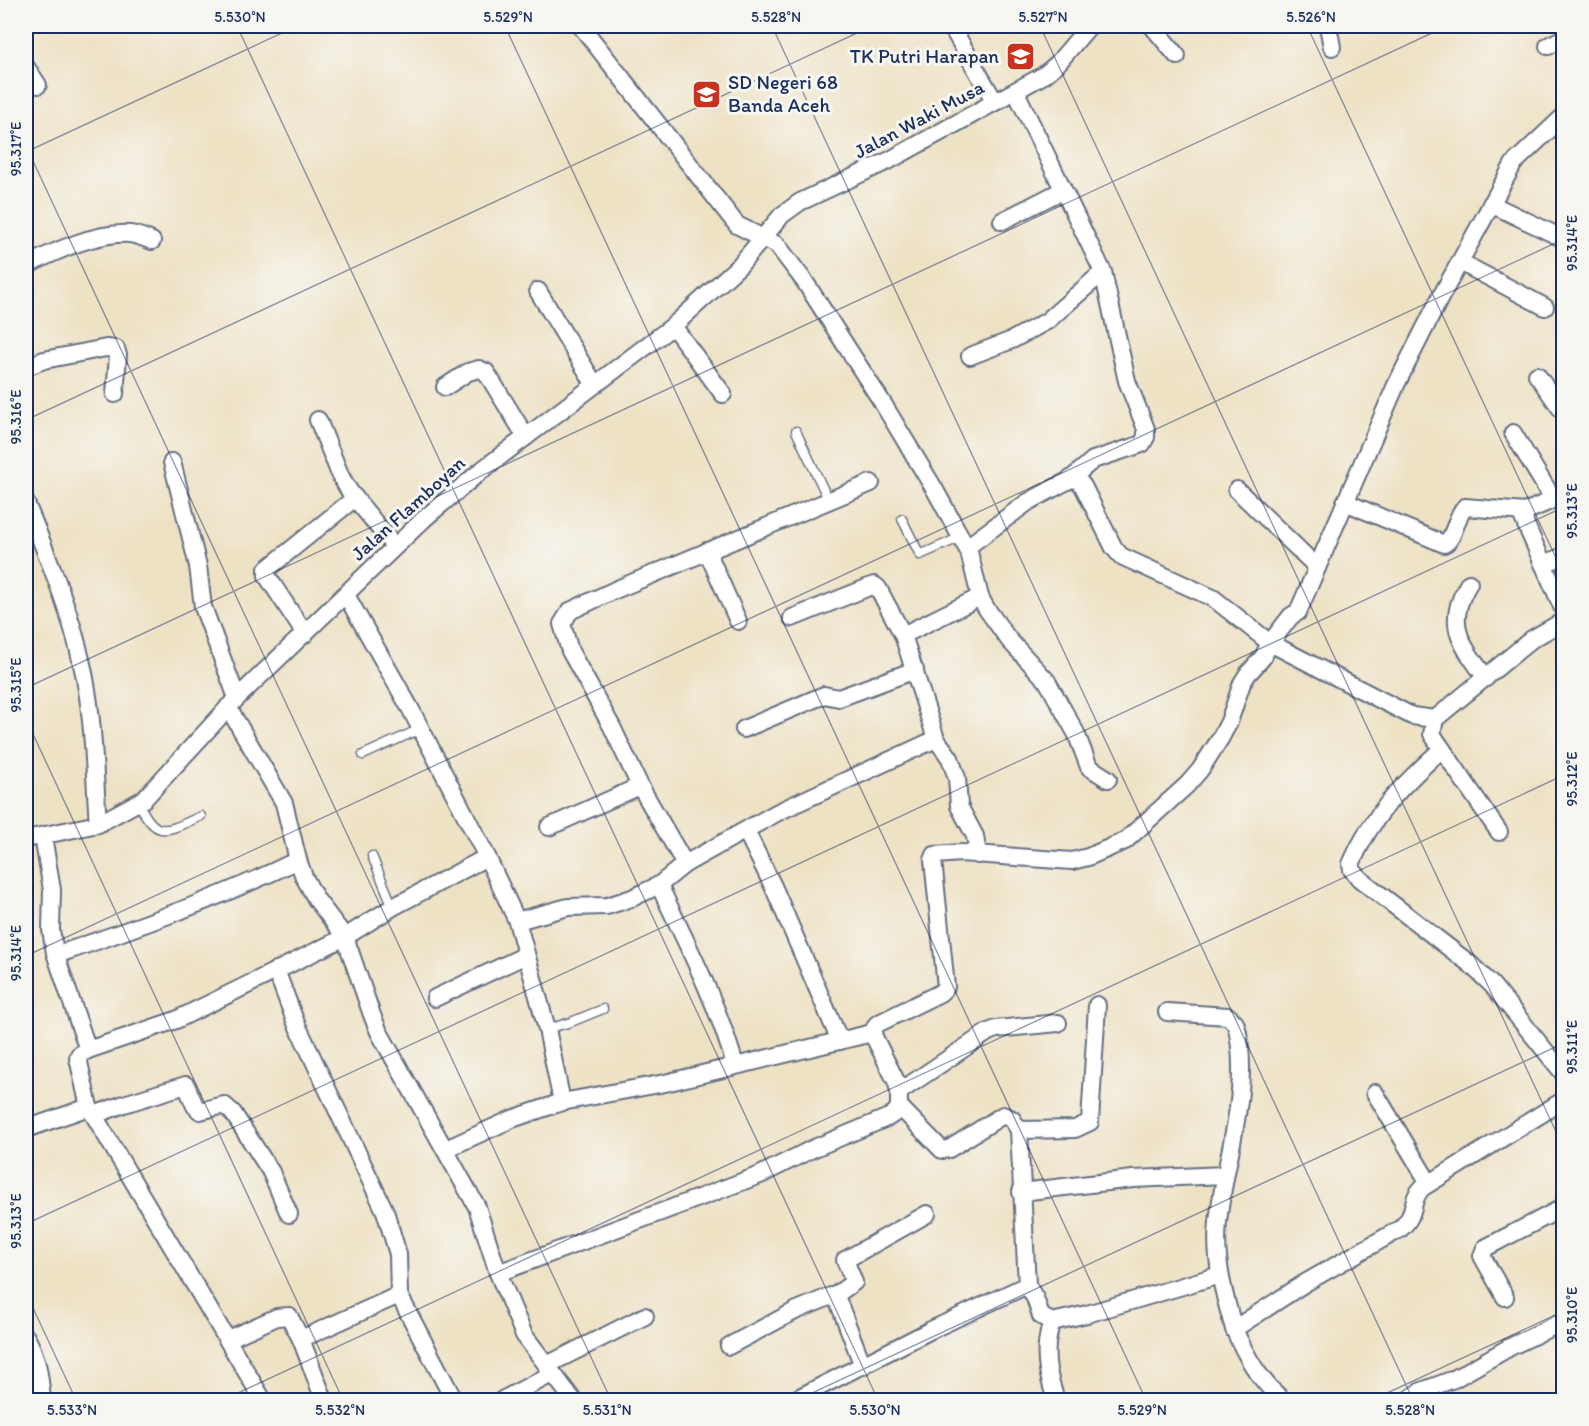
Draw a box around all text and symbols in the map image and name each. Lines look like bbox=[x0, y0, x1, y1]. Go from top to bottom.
text: 5.530°N bbox=[214, 8, 266, 26]
text: 5.529°N bbox=[483, 8, 533, 26]
text: 5.528°N bbox=[751, 8, 801, 26]
text: 5.527°N bbox=[1018, 8, 1068, 26]
text: 5.526°N bbox=[1286, 8, 1336, 26]
school or university icon: TK Putri Harapan bbox=[1004, 40, 1036, 72]
place label: TK Putri Harapan bbox=[850, 44, 999, 68]
place label: SD Negeri 68 Banda Aceh bbox=[728, 70, 838, 117]
street label: Jalan Waki Musa bbox=[850, 74, 989, 163]
school or university icon: SD Negeri 68 Banda Aceh bbox=[691, 78, 723, 110]
text: 95.317°E bbox=[7, 122, 25, 176]
text: 95.314°E bbox=[1563, 215, 1581, 271]
text: 95.316°E bbox=[7, 389, 25, 445]
street label: Jalan Flamboyan bbox=[346, 451, 470, 565]
text: 95.313°E bbox=[1563, 483, 1581, 539]
text: 95.315°E bbox=[7, 657, 25, 713]
text: 95.312°E bbox=[1563, 751, 1581, 807]
text: 95.314°E bbox=[7, 925, 25, 981]
text: 95.311°E bbox=[1563, 1020, 1581, 1074]
text: 95.313°E bbox=[7, 1193, 25, 1249]
text: 95.310°E bbox=[1563, 1287, 1581, 1343]
text: 5.533°N bbox=[47, 1401, 97, 1419]
text: 5.532°N bbox=[315, 1401, 365, 1419]
text: 5.531°N bbox=[582, 1401, 632, 1419]
text: 5.530°N bbox=[849, 1401, 901, 1419]
text: 5.529°N bbox=[1117, 1401, 1167, 1419]
text: 5.528°N bbox=[1385, 1401, 1435, 1419]

